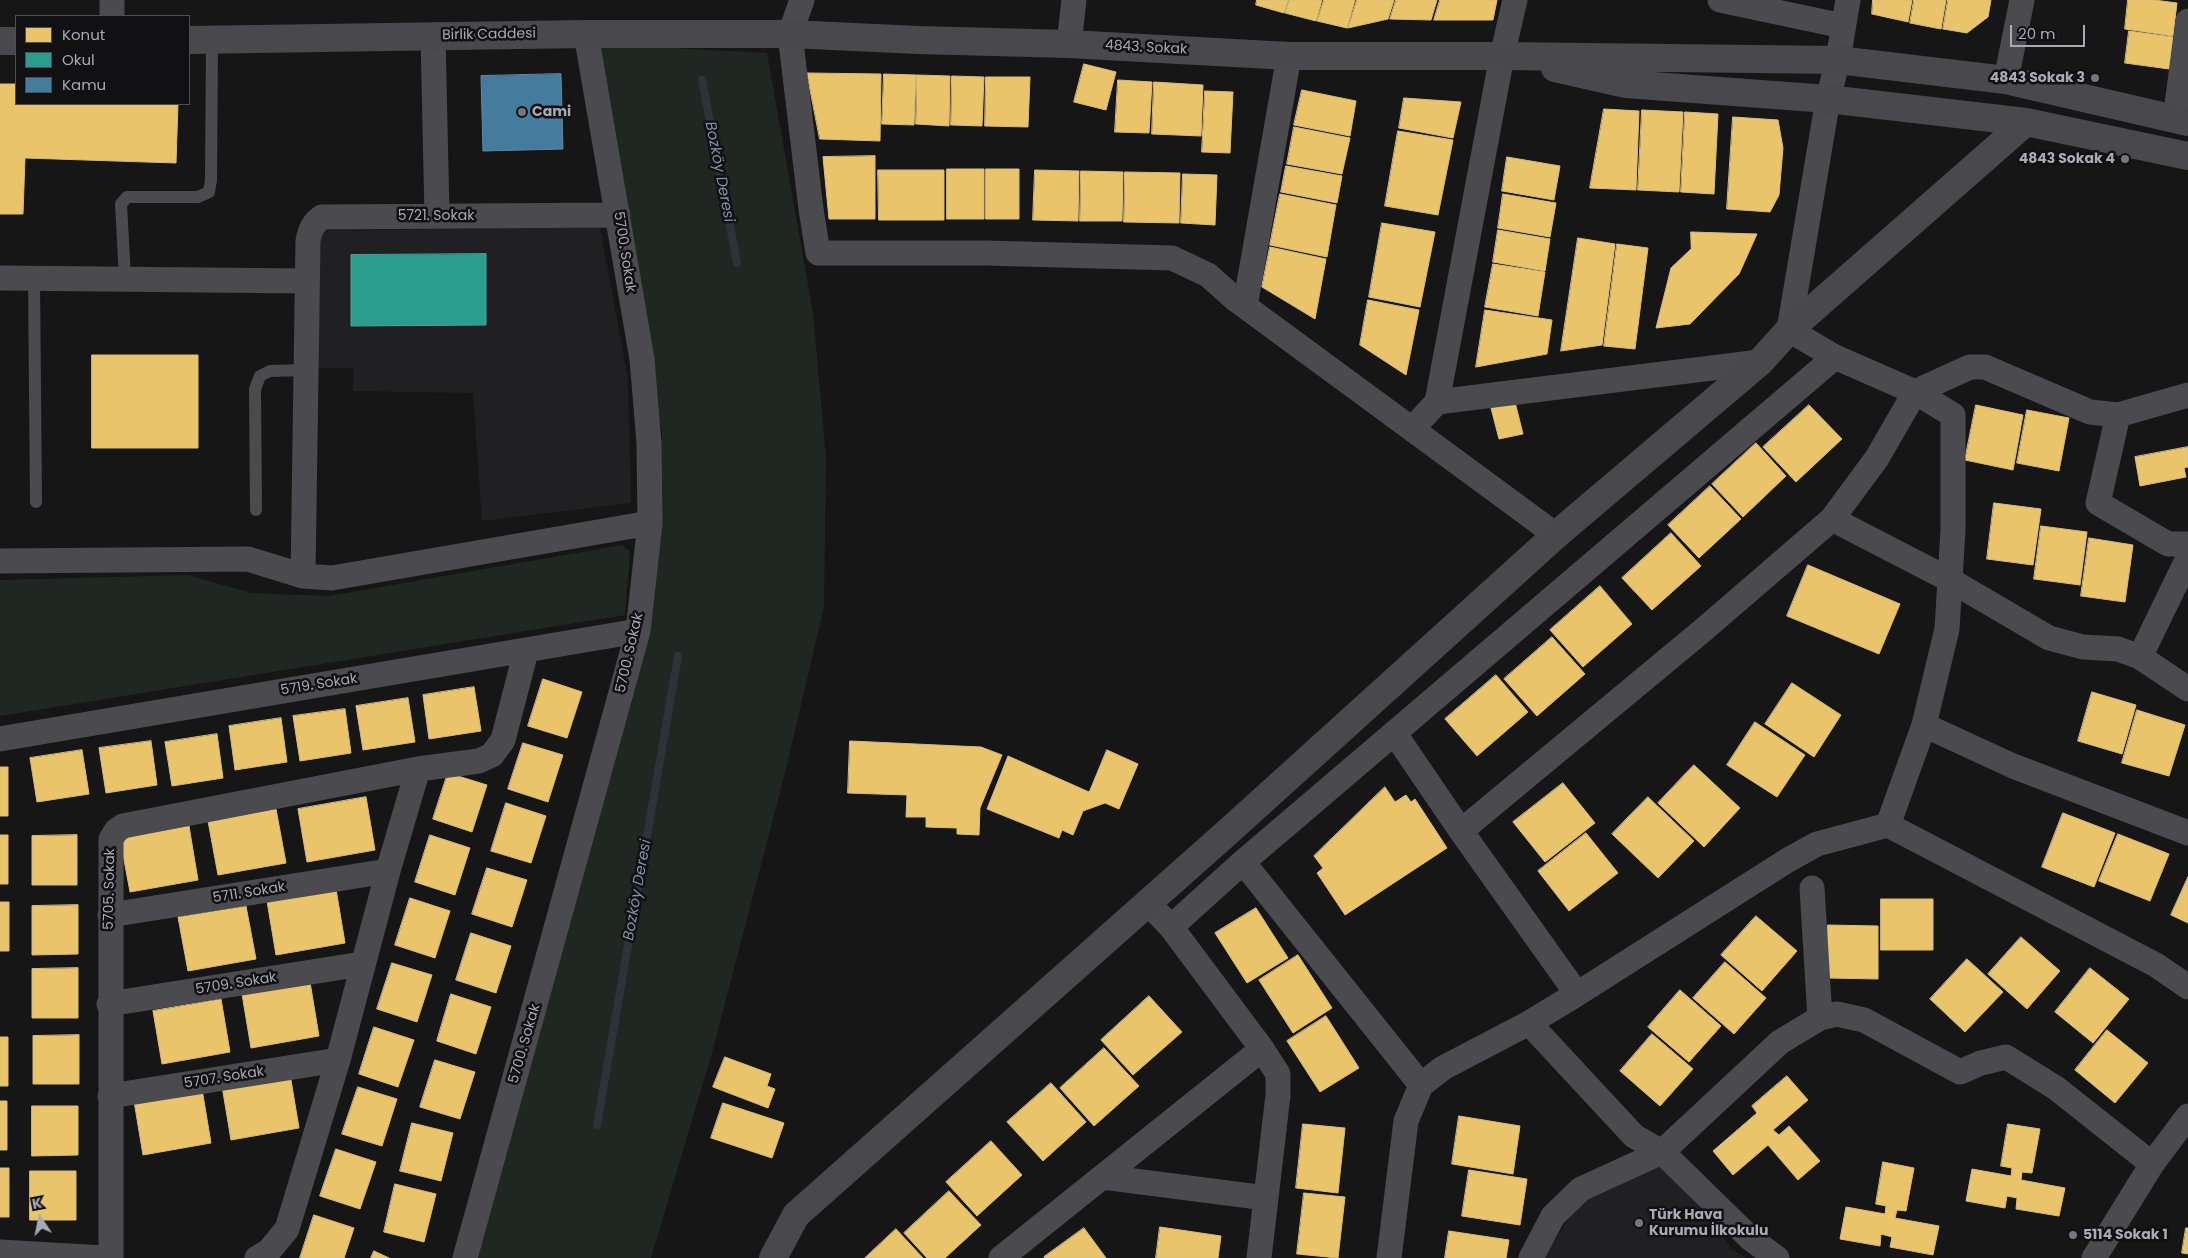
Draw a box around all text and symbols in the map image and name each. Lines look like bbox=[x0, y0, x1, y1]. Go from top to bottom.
legend bbox=[15, 15, 190, 105]
scale bar bbox=[2013, 15, 2088, 47]
text: 20 m bbox=[2018, 23, 2056, 44]
text: Konut bbox=[62, 24, 105, 45]
street label: Birlik Caddesi bbox=[442, 26, 536, 44]
street label: 4843. Sokak bbox=[1104, 37, 1188, 59]
text: Okul bbox=[62, 49, 95, 70]
place label: 4843 Sokak 3 bbox=[1990, 70, 2085, 86]
marker: 4843 Sokak 3 bbox=[2089, 72, 2101, 84]
text: Kamu bbox=[62, 74, 106, 95]
place label: Cami bbox=[532, 104, 571, 120]
marker: Cami bbox=[516, 106, 528, 118]
water label: Bozköy Deresi bbox=[700, 120, 738, 224]
place label: 4843 Sokak 4 bbox=[2019, 151, 2115, 167]
marker: 4843 Sokak 4 bbox=[2119, 153, 2131, 165]
street label: 5721. Sokak bbox=[398, 208, 474, 224]
street label: 5700. Sokak bbox=[609, 210, 639, 294]
street label: 5700. Sokak bbox=[613, 611, 647, 695]
street label: 5719. Sokak bbox=[279, 671, 359, 699]
water label: Bozköy Deresi bbox=[620, 838, 656, 942]
street label: 5705. Sokak bbox=[101, 848, 119, 930]
street label: 5711. Sokak bbox=[212, 879, 286, 907]
street label: 5709. Sokak bbox=[194, 969, 278, 999]
street label: 5700. Sokak bbox=[506, 1002, 544, 1086]
street label: 5707. Sokak bbox=[183, 1063, 265, 1093]
north arrow bbox=[15, 1193, 65, 1243]
text: K bbox=[30, 1193, 44, 1214]
place label: Türk Hava Kurumu İlkokulu bbox=[1649, 1207, 1768, 1240]
marker: Türk Hava Kurumu İlkokulu bbox=[1633, 1217, 1645, 1229]
place label: 5114 Sokak 1 bbox=[2083, 1227, 2168, 1243]
marker: 5114 Sokak 1 bbox=[2067, 1229, 2079, 1241]

